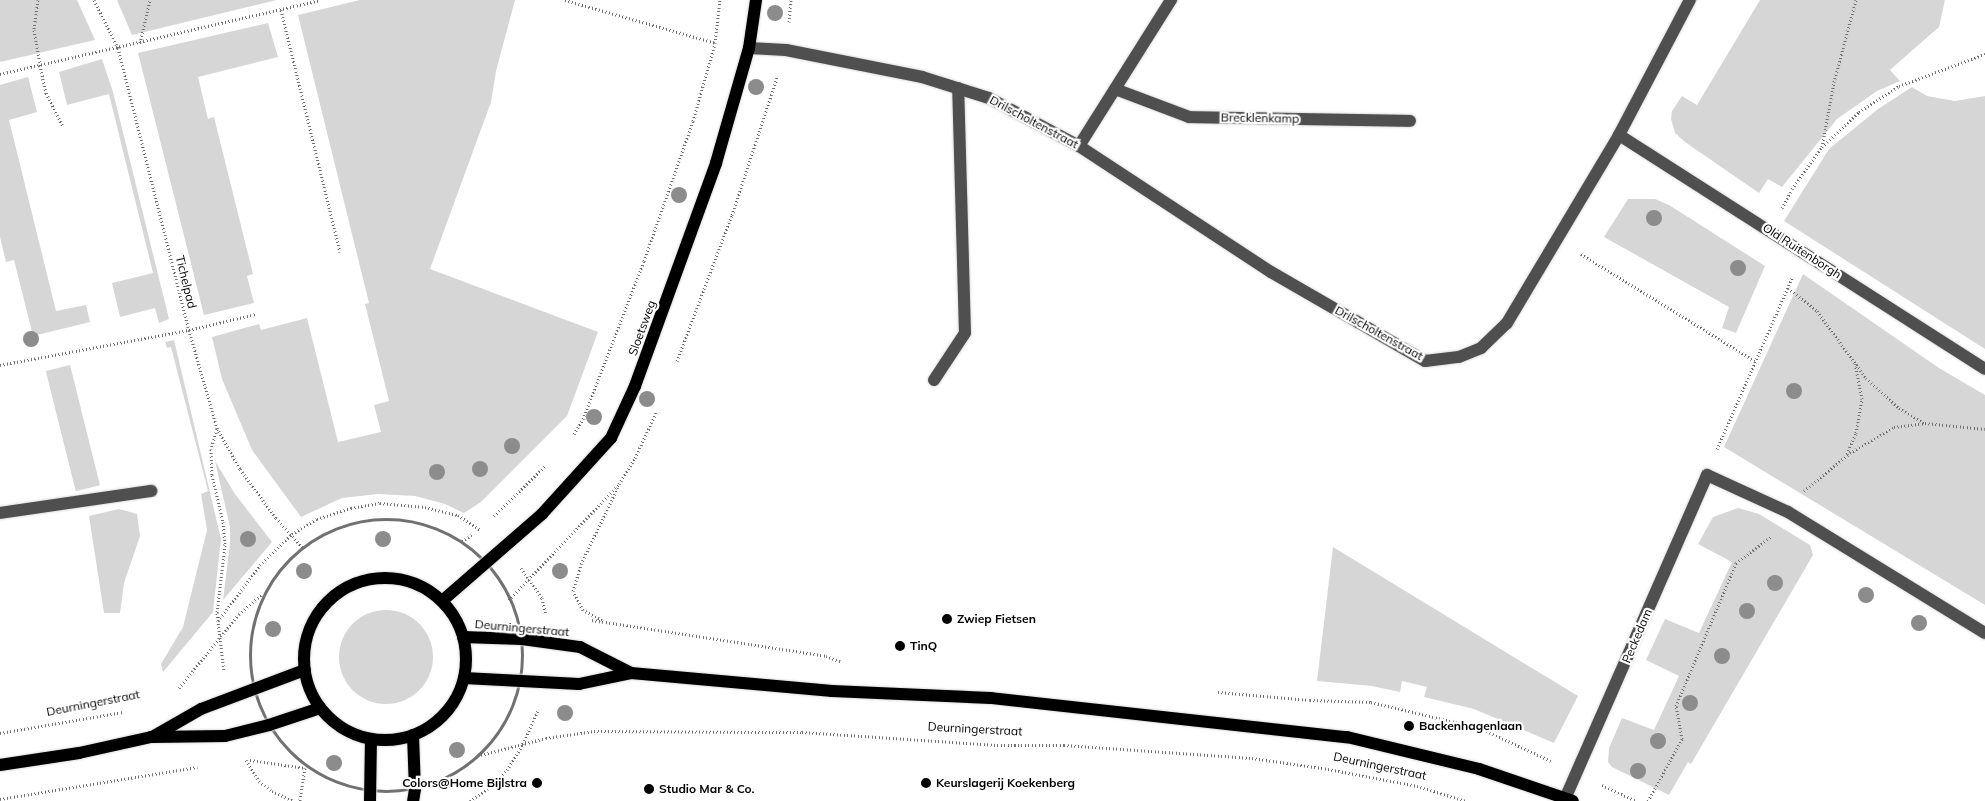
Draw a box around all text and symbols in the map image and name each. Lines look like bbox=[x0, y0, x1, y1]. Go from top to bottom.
street label: Drilscholtenstraat bbox=[987, 93, 1081, 151]
street label: Brecklenkamp bbox=[1221, 110, 1299, 126]
street label: Old Ruitenborgh bbox=[1760, 220, 1844, 282]
street label: Tichelpad bbox=[172, 254, 200, 310]
street label: Sloetsweg bbox=[625, 298, 659, 358]
street label: Drilscholtenstraat bbox=[1332, 303, 1426, 363]
street label: Peckedam bbox=[1619, 607, 1655, 665]
place label: Zwiep Fietsen bbox=[957, 612, 1036, 626]
marker: Zwiep Fietsen bbox=[941, 613, 953, 625]
street label: Deurningerstraat bbox=[474, 617, 570, 639]
place label: TinQ bbox=[910, 639, 937, 653]
marker: TinQ bbox=[894, 640, 906, 652]
street label: Deurningerstraat bbox=[45, 687, 141, 719]
street label: Deurningerstraat bbox=[927, 719, 1023, 739]
place label: Backenhagenlaan bbox=[1419, 719, 1522, 733]
marker: Backenhagenlaan bbox=[1403, 720, 1415, 732]
street label: Deurningerstraat bbox=[1332, 749, 1428, 783]
place label: Colors@Home Bijlstra bbox=[402, 776, 527, 790]
place label: Keurslagerij Koekenberg bbox=[936, 776, 1075, 790]
marker: Colors@Home Bijlstra bbox=[531, 777, 543, 789]
marker: Keurslagerij Koekenberg bbox=[920, 777, 932, 789]
place label: Studio Mar & Co. bbox=[659, 782, 754, 796]
marker: Studio Mar & Co. bbox=[643, 783, 655, 795]

